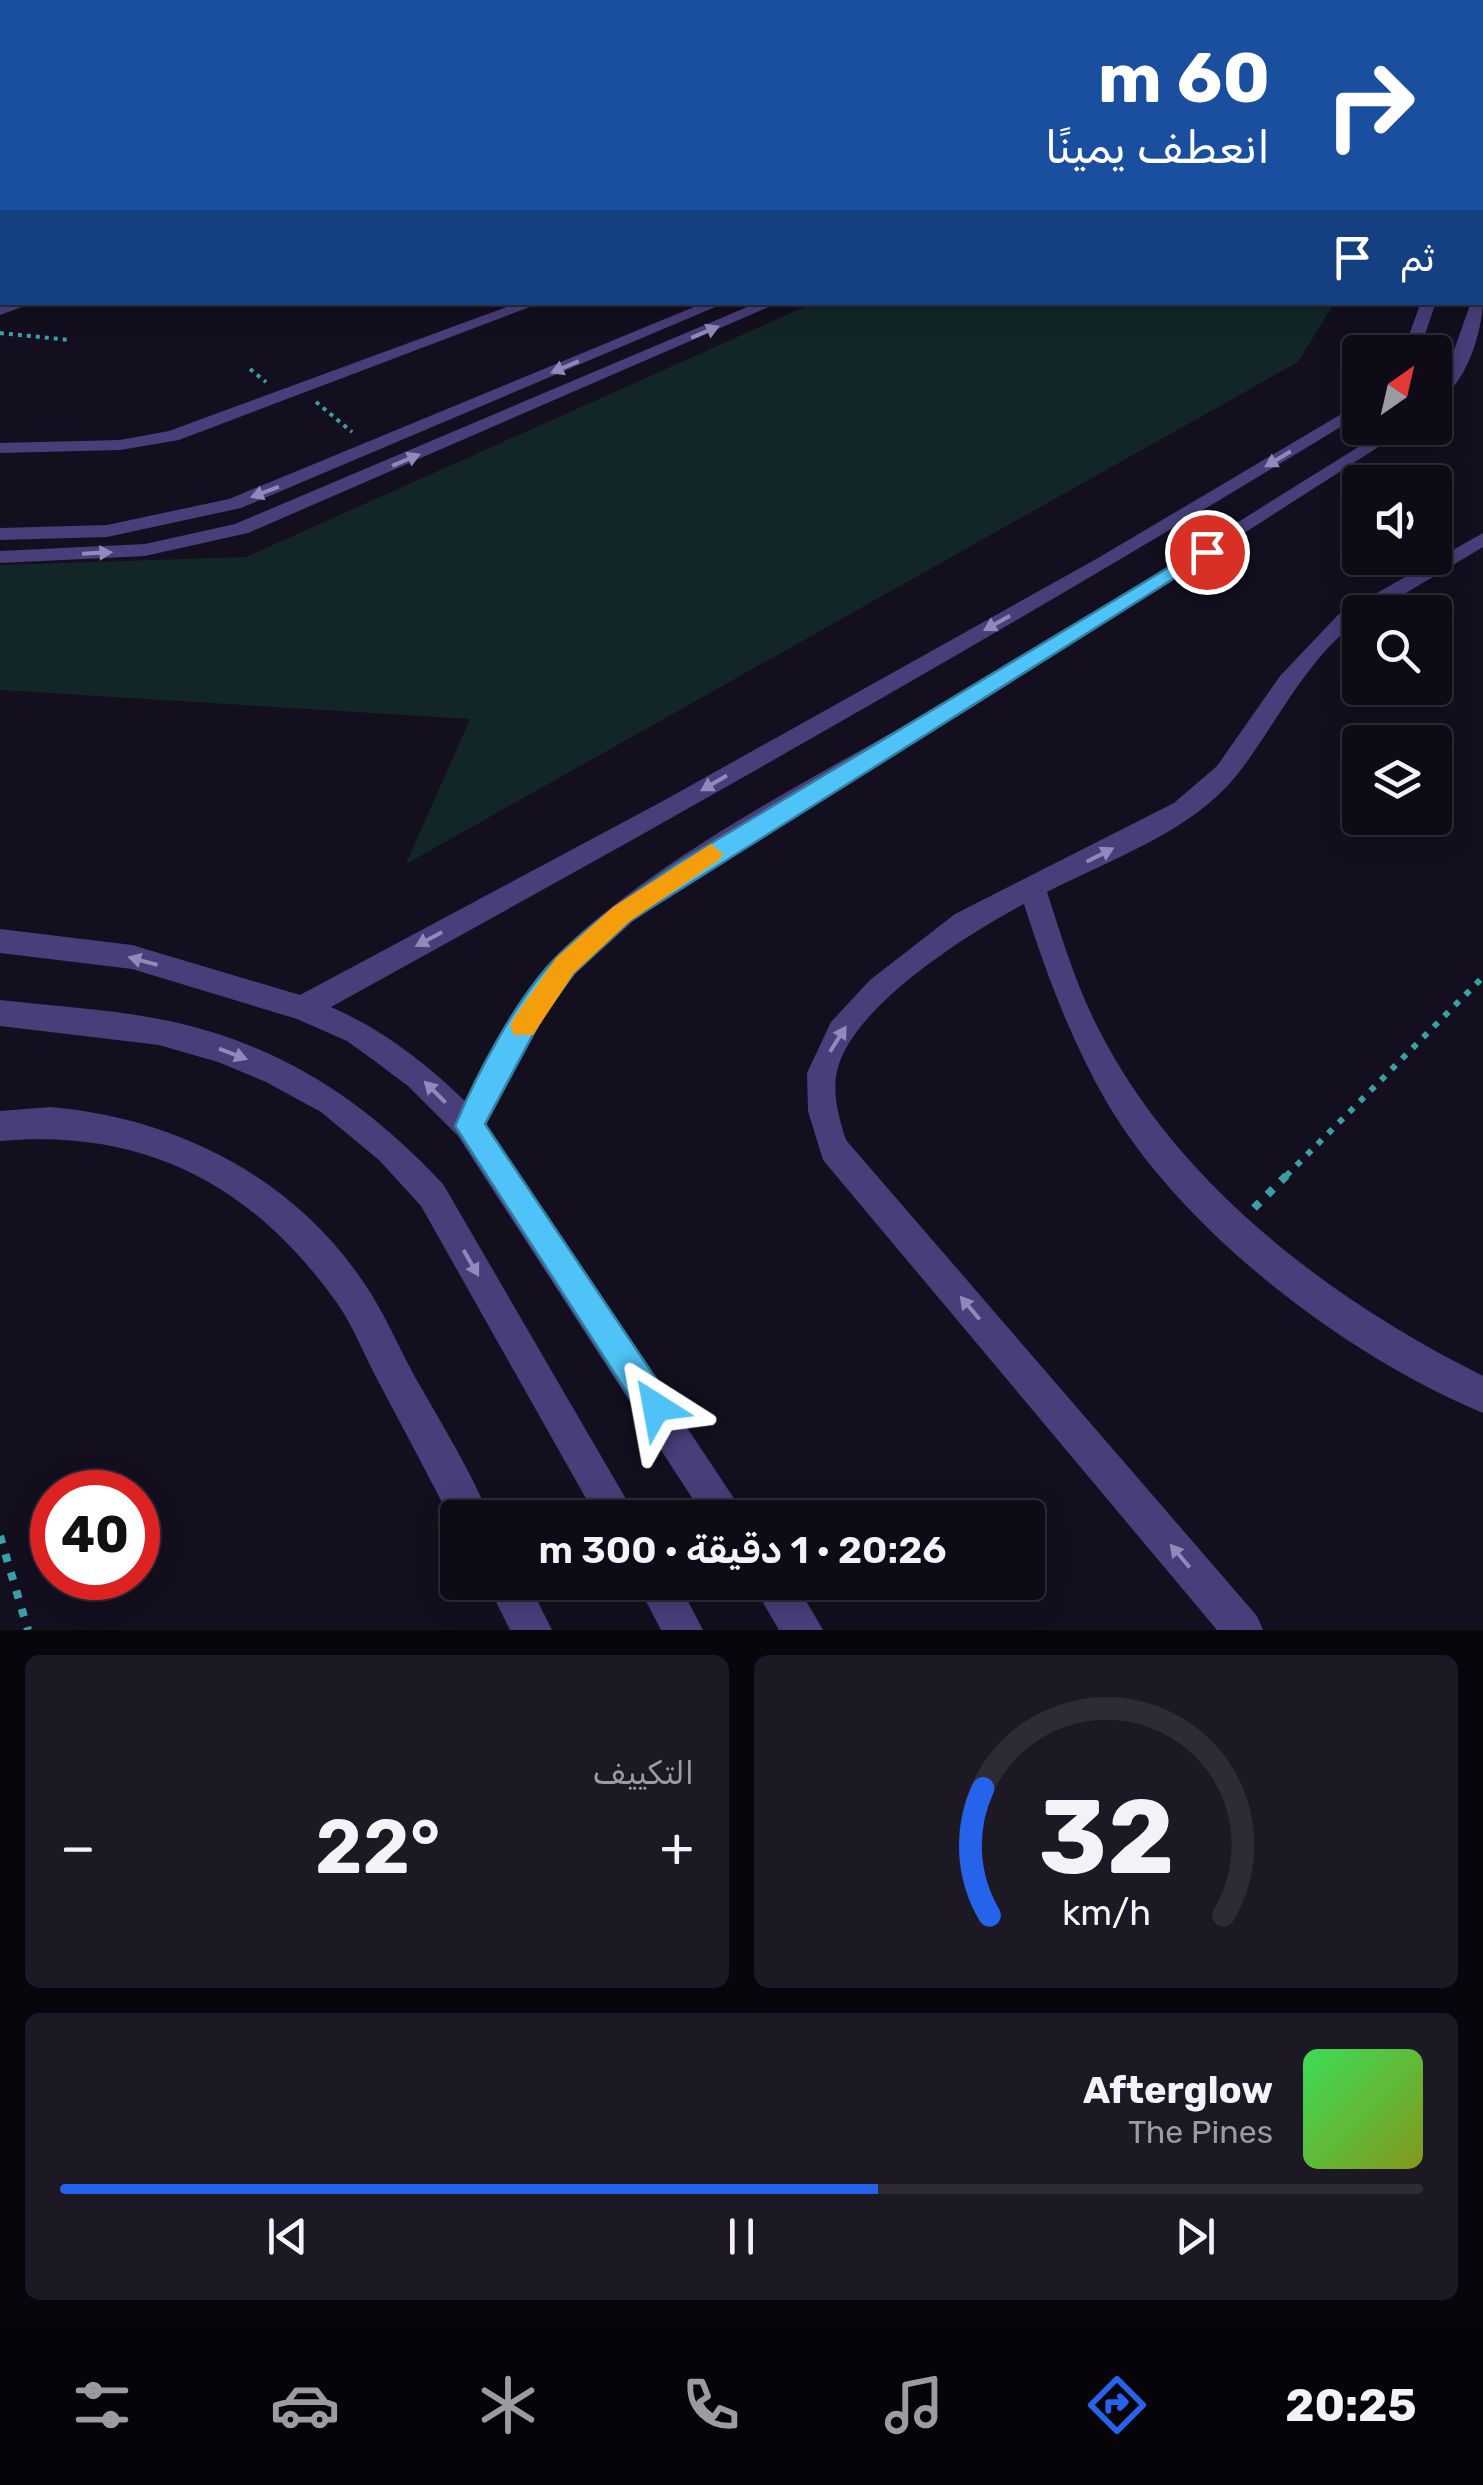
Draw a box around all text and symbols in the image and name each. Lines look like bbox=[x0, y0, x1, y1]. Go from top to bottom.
text: 60 m bbox=[1098, 37, 1270, 120]
icon: right bbox=[1305, 40, 1435, 170]
text: انعطف يمينًا bbox=[1045, 121, 1270, 174]
icon: arrive bbox=[1325, 230, 1380, 285]
text: ثم bbox=[1400, 235, 1435, 281]
one-way arrow bbox=[690, 324, 720, 340]
north arrow bbox=[1342, 335, 1452, 445]
map controls bbox=[1342, 335, 1452, 835]
one-way arrow bbox=[550, 359, 580, 375]
one-way arrow bbox=[1264, 450, 1292, 468]
one-way arrow bbox=[391, 452, 421, 468]
button: sound bbox=[1342, 465, 1452, 575]
one-way arrow bbox=[250, 485, 280, 501]
pin bbox=[1165, 510, 1250, 595]
icon: arrive bbox=[1180, 525, 1235, 580]
one-way arrow bbox=[82, 545, 114, 561]
button: search bbox=[1342, 595, 1452, 705]
one-way arrow bbox=[983, 614, 1011, 631]
button: layers bbox=[1342, 725, 1452, 835]
one-way arrow bbox=[700, 774, 728, 791]
one-way arrow bbox=[1085, 847, 1114, 864]
one-way arrow bbox=[415, 930, 443, 948]
one-way arrow bbox=[127, 953, 158, 969]
one-way arrow bbox=[828, 1026, 847, 1053]
one-way arrow bbox=[218, 1047, 248, 1063]
one-way arrow bbox=[424, 1081, 448, 1104]
one-way arrow bbox=[462, 1248, 479, 1277]
one-way arrow bbox=[959, 1296, 981, 1321]
position arrow bbox=[604, 1355, 708, 1459]
speed limit sign: 40 bbox=[30, 1470, 160, 1600]
text: 20:26 · 1 دقيقة · 300 m bbox=[538, 1527, 947, 1573]
one-way arrow bbox=[1170, 1543, 1191, 1568]
text: التكييف bbox=[592, 1754, 694, 1792]
text: 32 bbox=[1038, 1776, 1174, 1899]
text: 22° bbox=[315, 1803, 440, 1892]
text: − bbox=[60, 1815, 96, 1880]
text: + bbox=[660, 1815, 694, 1880]
text: km/h bbox=[1061, 1892, 1151, 1934]
text: Afterglow bbox=[1083, 2067, 1273, 2113]
text: The Pines bbox=[1128, 2113, 1273, 2151]
icon: previous bbox=[260, 2209, 315, 2264]
icon: pause bbox=[714, 2209, 769, 2264]
icon: next bbox=[1168, 2209, 1223, 2264]
icon: filters bbox=[67, 2370, 137, 2440]
icon: car bbox=[270, 2370, 340, 2440]
icon: climate bbox=[473, 2370, 543, 2440]
icon: phone bbox=[676, 2370, 746, 2440]
icon: music bbox=[879, 2370, 949, 2440]
icon: directions bbox=[1082, 2370, 1152, 2440]
text: 20:25 bbox=[1285, 2379, 1416, 2432]

